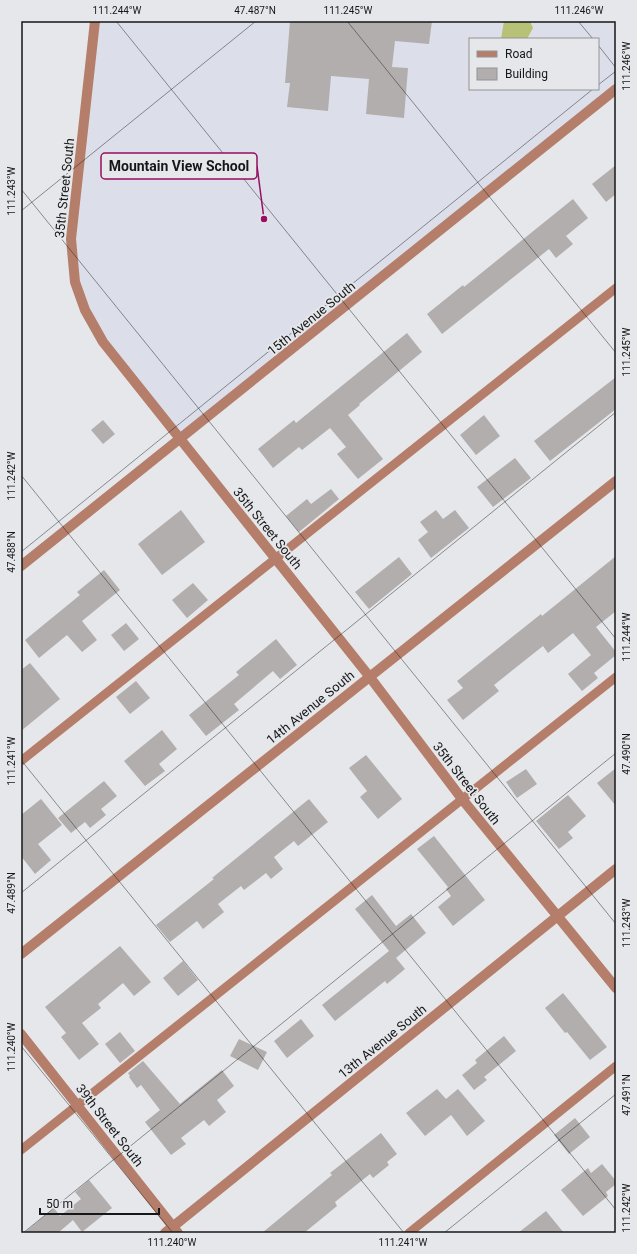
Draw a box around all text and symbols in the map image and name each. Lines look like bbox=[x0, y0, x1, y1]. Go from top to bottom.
text: 111.244°W bbox=[93, 5, 142, 16]
text: 47.487°N bbox=[234, 5, 276, 16]
text: 111.245°W bbox=[324, 5, 373, 16]
text: 111.246°W bbox=[555, 5, 604, 16]
legend bbox=[469, 38, 599, 90]
text: 111.246°W bbox=[621, 41, 632, 90]
text: Road bbox=[505, 47, 533, 61]
text: Building bbox=[505, 67, 548, 81]
street label: 35th Street South bbox=[52, 137, 77, 239]
callout: Mountain View School bbox=[101, 153, 257, 179]
text: Mountain View School bbox=[109, 158, 249, 174]
text: 111.243°W bbox=[6, 166, 17, 215]
street label: 15th Avenue South bbox=[264, 278, 358, 358]
text: 111.245°W bbox=[621, 327, 632, 376]
text: 111.242°W bbox=[6, 451, 17, 500]
street label: 35th Street South bbox=[230, 485, 305, 572]
text: 47.488°N bbox=[6, 531, 17, 573]
text: 111.244°W bbox=[621, 612, 632, 661]
street label: 14th Avenue South bbox=[263, 667, 357, 747]
text: 47.490°N bbox=[621, 733, 632, 775]
text: 111.241°W bbox=[6, 736, 17, 785]
street label: 35th Street South bbox=[430, 739, 503, 828]
text: 47.489°N bbox=[6, 872, 17, 914]
text: 111.243°W bbox=[621, 898, 632, 947]
street label: 13th Avenue South bbox=[335, 1001, 429, 1081]
text: 111.240°W bbox=[6, 1022, 17, 1071]
text: 47.491°N bbox=[621, 1074, 632, 1116]
street label: 39th Street South bbox=[73, 1081, 146, 1170]
text: 111.242°W bbox=[621, 1183, 632, 1232]
scale bar bbox=[40, 1190, 159, 1216]
text: 50 m bbox=[46, 1197, 73, 1211]
text: 111.240°W bbox=[148, 1237, 197, 1248]
text: 111.241°W bbox=[379, 1237, 428, 1248]

